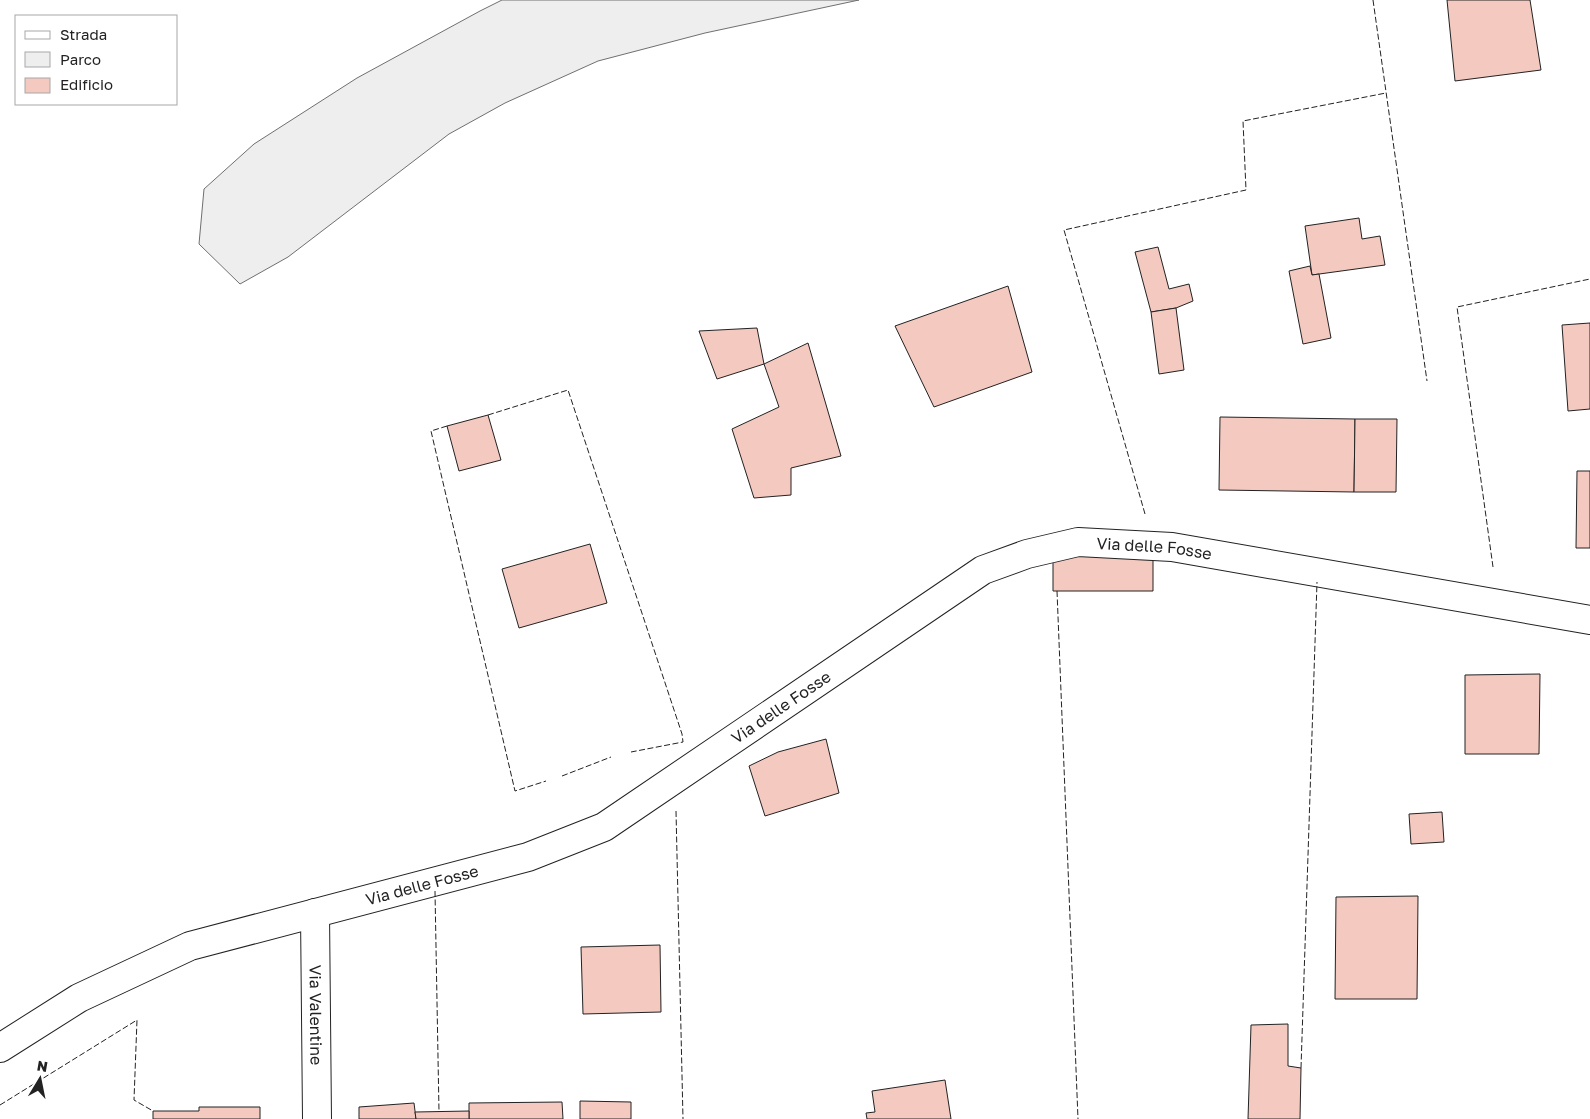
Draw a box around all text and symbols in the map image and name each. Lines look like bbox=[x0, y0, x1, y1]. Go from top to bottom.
legend bbox=[15, 15, 178, 105]
text: Strada bbox=[60, 25, 107, 43]
text: Parco bbox=[60, 50, 101, 68]
text: Edificio bbox=[60, 75, 113, 93]
street label: Via delle Fosse bbox=[1096, 533, 1213, 564]
street label: Via delle Fosse bbox=[727, 666, 834, 748]
street label: Via delle Fosse bbox=[363, 860, 481, 909]
street label: Via Valentine bbox=[306, 965, 326, 1065]
north arrow bbox=[15, 1054, 65, 1104]
text: N bbox=[36, 1056, 49, 1075]

